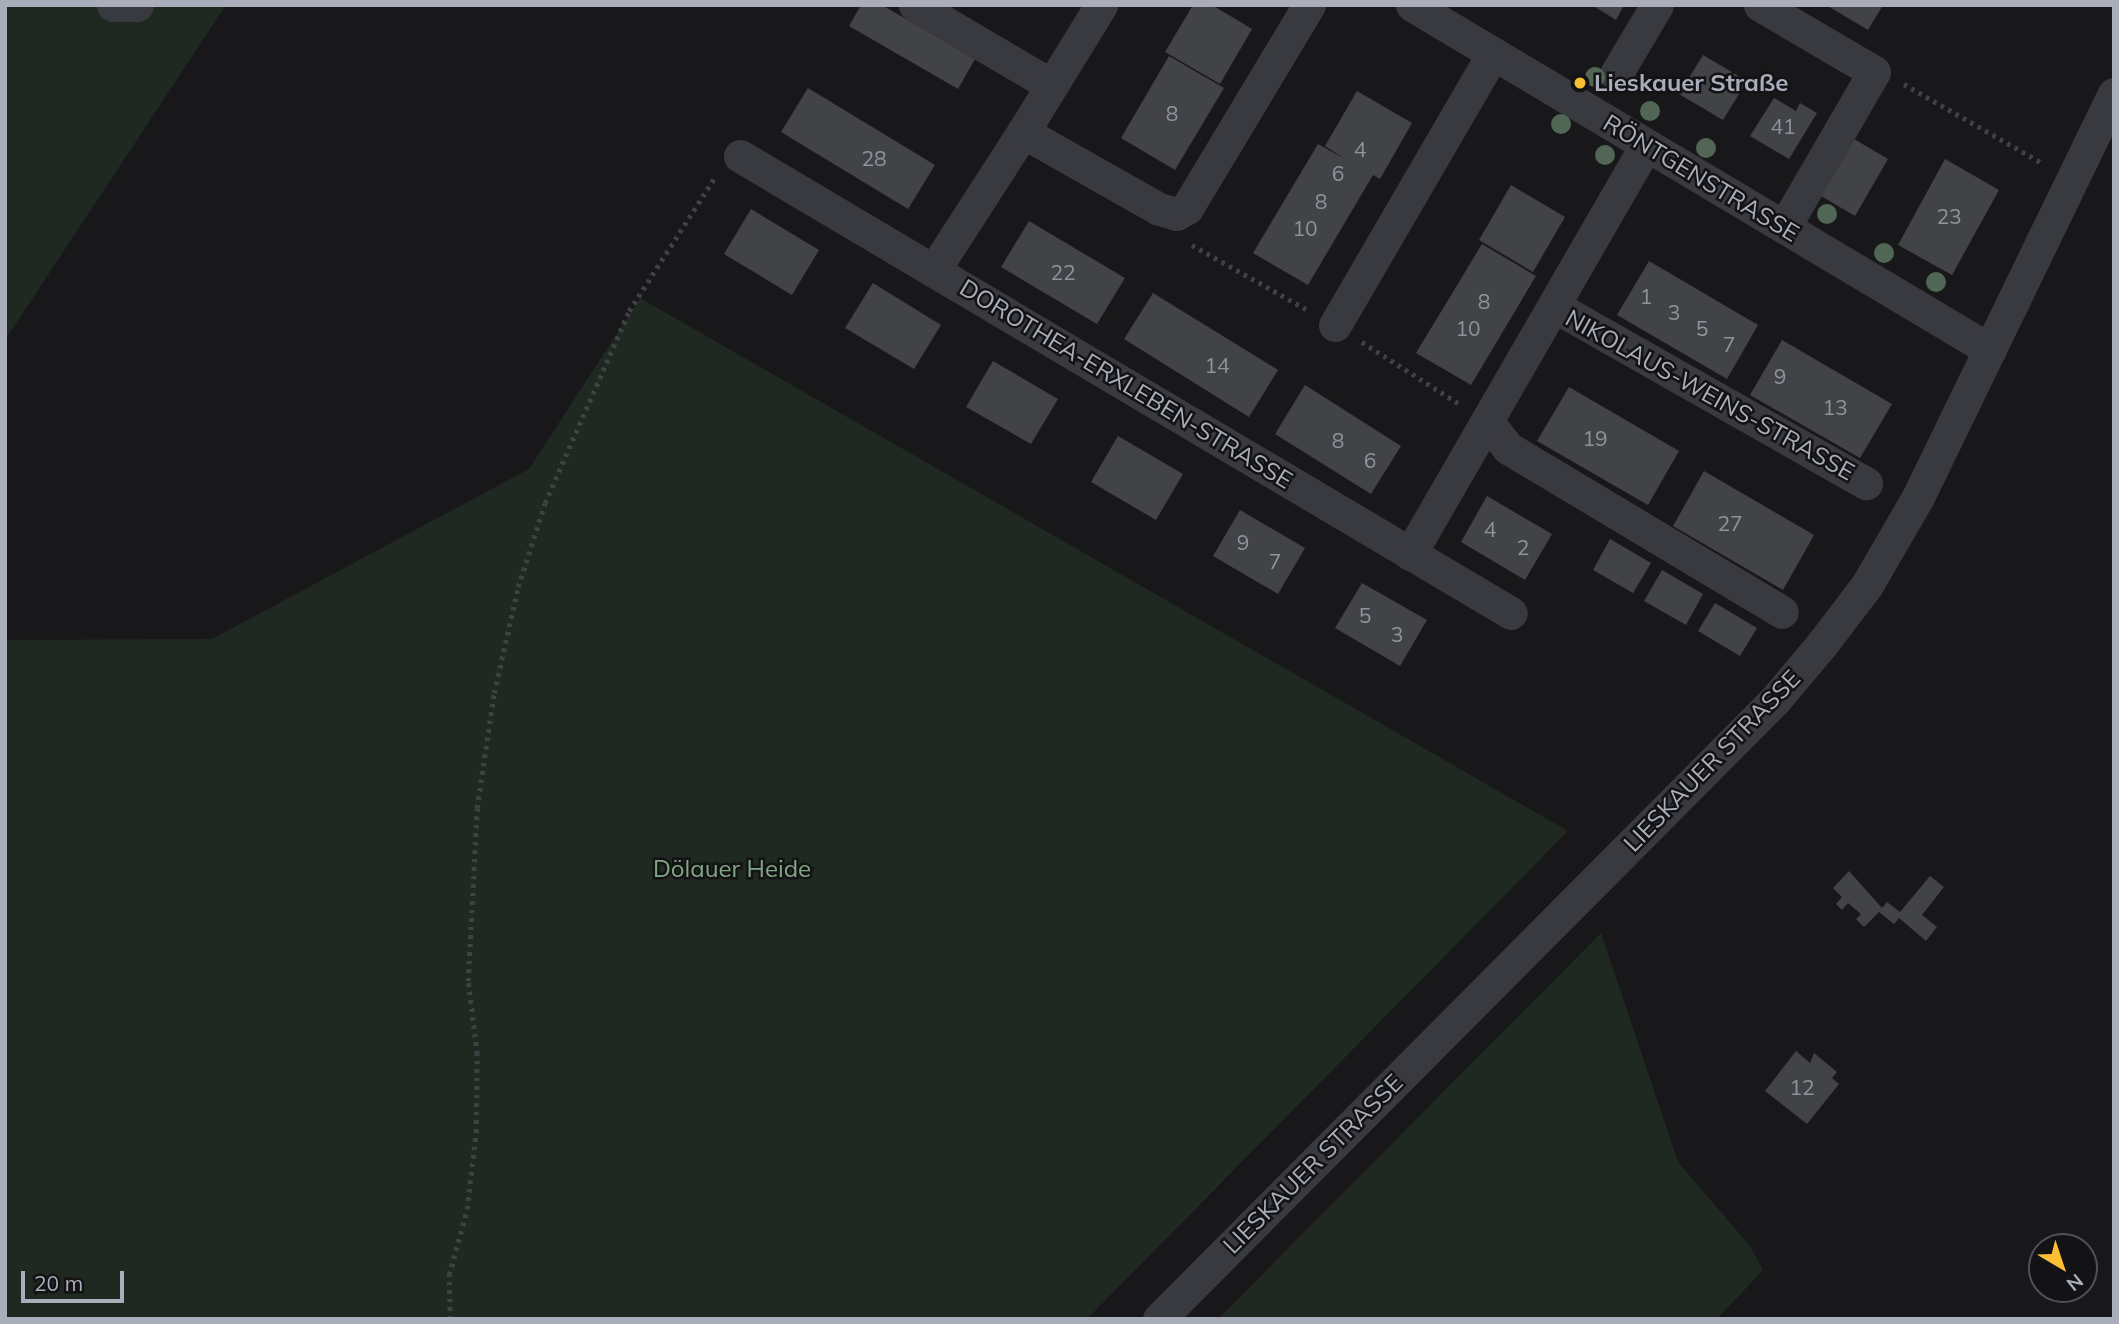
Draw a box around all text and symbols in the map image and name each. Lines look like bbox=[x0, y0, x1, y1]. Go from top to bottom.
place label: Lieskauer Straße bbox=[1594, 69, 1788, 97]
marker: Lieskauer Straße bbox=[1572, 75, 1588, 91]
house number: 8 bbox=[1166, 100, 1178, 126]
street label: RÖNTGENSTRASSE bbox=[1598, 108, 1804, 248]
house number: 41 bbox=[1770, 113, 1796, 139]
house number: 4 bbox=[1354, 136, 1366, 162]
house number: 28 bbox=[861, 145, 887, 171]
house number: 6 bbox=[1332, 160, 1344, 186]
house number: 8 bbox=[1315, 188, 1327, 214]
house number: 23 bbox=[1936, 203, 1962, 229]
house number: 10 bbox=[1292, 215, 1318, 241]
house number: 22 bbox=[1050, 259, 1076, 285]
street label: DOROTHEA-ERXLEBEN-STRASSE bbox=[954, 273, 1298, 495]
house number: 1 bbox=[1640, 283, 1652, 309]
house number: 8 bbox=[1478, 288, 1490, 314]
house number: 3 bbox=[1668, 299, 1680, 325]
street label: NIKOLAUS-WEINS-STRASSE bbox=[1561, 303, 1859, 487]
house number: 10 bbox=[1455, 315, 1481, 341]
house number: 5 bbox=[1696, 315, 1708, 341]
house number: 7 bbox=[1723, 331, 1735, 357]
house number: 14 bbox=[1204, 352, 1230, 378]
house number: 9 bbox=[1774, 363, 1786, 389]
house number: 13 bbox=[1822, 394, 1848, 420]
house number: 19 bbox=[1582, 425, 1608, 451]
house number: 8 bbox=[1332, 427, 1344, 453]
house number: 6 bbox=[1364, 447, 1376, 473]
house number: 27 bbox=[1717, 510, 1743, 536]
house number: 4 bbox=[1484, 516, 1496, 542]
house number: 9 bbox=[1237, 529, 1249, 555]
house number: 2 bbox=[1517, 534, 1529, 560]
house number: 7 bbox=[1269, 548, 1281, 574]
house number: 5 bbox=[1359, 602, 1371, 628]
house number: 3 bbox=[1391, 621, 1403, 647]
street label: LIESKAUER STRASSE bbox=[1618, 664, 1806, 858]
park label: Dölauer Heide bbox=[653, 855, 811, 883]
street label: LIESKAUER STRASSE bbox=[1217, 1068, 1409, 1260]
house number: 12 bbox=[1789, 1074, 1815, 1100]
north arrow bbox=[2028, 1233, 2098, 1303]
scale bar bbox=[24, 1258, 128, 1302]
text: N bbox=[2062, 1269, 2088, 1297]
text: 20 m bbox=[34, 1270, 83, 1296]

